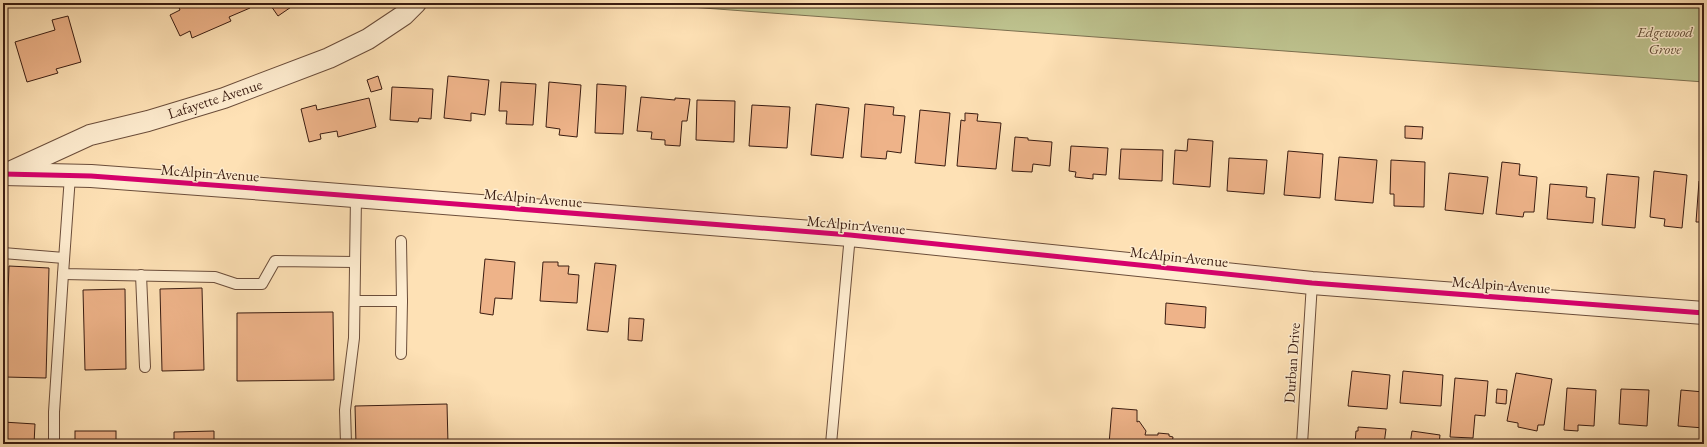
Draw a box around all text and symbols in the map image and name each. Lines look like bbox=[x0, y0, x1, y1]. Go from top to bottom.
park label: Edgewood Grove bbox=[1636, 22, 1693, 58]
street label: Lafayette Avenue bbox=[165, 74, 265, 123]
street label: McAlpin Avenue bbox=[160, 160, 260, 185]
street label: McAlpin Avenue bbox=[483, 184, 583, 211]
street label: McAlpin Avenue bbox=[806, 211, 906, 238]
street label: McAlpin Avenue bbox=[1129, 242, 1229, 271]
street label: McAlpin Avenue bbox=[1451, 272, 1551, 297]
street label: Durban Drive bbox=[1279, 322, 1304, 404]

